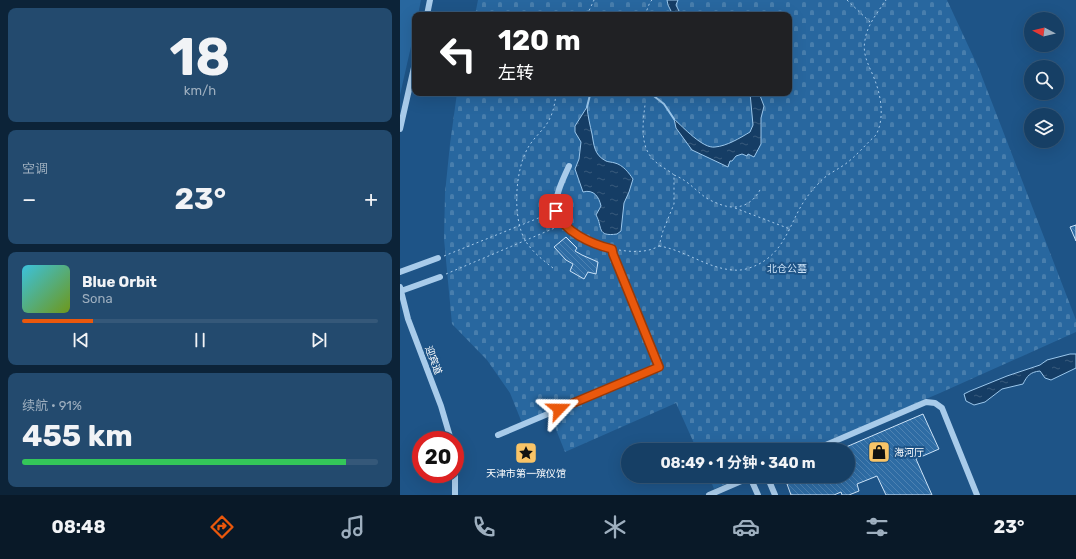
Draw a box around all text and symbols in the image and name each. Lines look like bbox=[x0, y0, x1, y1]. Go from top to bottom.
north arrow bbox=[1024, 12, 1064, 52]
map controls bbox=[1024, 12, 1064, 148]
text: 120 m bbox=[498, 24, 581, 57]
text: 18 bbox=[169, 26, 231, 88]
icon: left bbox=[432, 28, 484, 80]
button: search bbox=[1024, 60, 1064, 100]
text: 左转 bbox=[498, 62, 534, 84]
text: km/h bbox=[184, 83, 216, 98]
button: layers bbox=[1024, 108, 1064, 148]
text: 空调 bbox=[22, 161, 48, 176]
text: 23° bbox=[174, 181, 226, 217]
text: − bbox=[22, 186, 36, 213]
text: + bbox=[364, 186, 378, 213]
pin bbox=[539, 194, 573, 228]
icon: arrive bbox=[545, 200, 567, 222]
park label: 北仓公墓 bbox=[767, 263, 807, 275]
text: Blue Orbit bbox=[82, 273, 157, 291]
text: Sona bbox=[82, 291, 113, 306]
icon: previous bbox=[70, 329, 92, 351]
icon: pause bbox=[189, 329, 211, 351]
icon: next bbox=[308, 329, 330, 351]
street label: 迎宾道 bbox=[422, 344, 444, 377]
position arrow bbox=[538, 388, 580, 430]
text: 续航 · 91% bbox=[22, 398, 82, 413]
text: 455 km bbox=[22, 418, 133, 454]
speed limit sign: 20 bbox=[412, 431, 464, 483]
shop icon: 海河厅 bbox=[866, 439, 892, 465]
place icon: 天津市第一殡仪馆 bbox=[513, 440, 539, 466]
place label: 海河厅 bbox=[894, 447, 924, 459]
text: 08:49 · 1 分钟 · 340 m bbox=[660, 454, 816, 472]
place label: 天津市第一殡仪馆 bbox=[486, 468, 566, 480]
icon: directions bbox=[208, 513, 236, 541]
icon: music bbox=[339, 513, 367, 541]
icon: phone bbox=[470, 513, 498, 541]
icon: climate bbox=[601, 513, 629, 541]
icon: car bbox=[732, 513, 760, 541]
icon: filters bbox=[863, 513, 891, 541]
text: 08:48 bbox=[51, 516, 106, 538]
text: 23° bbox=[994, 516, 1024, 538]

